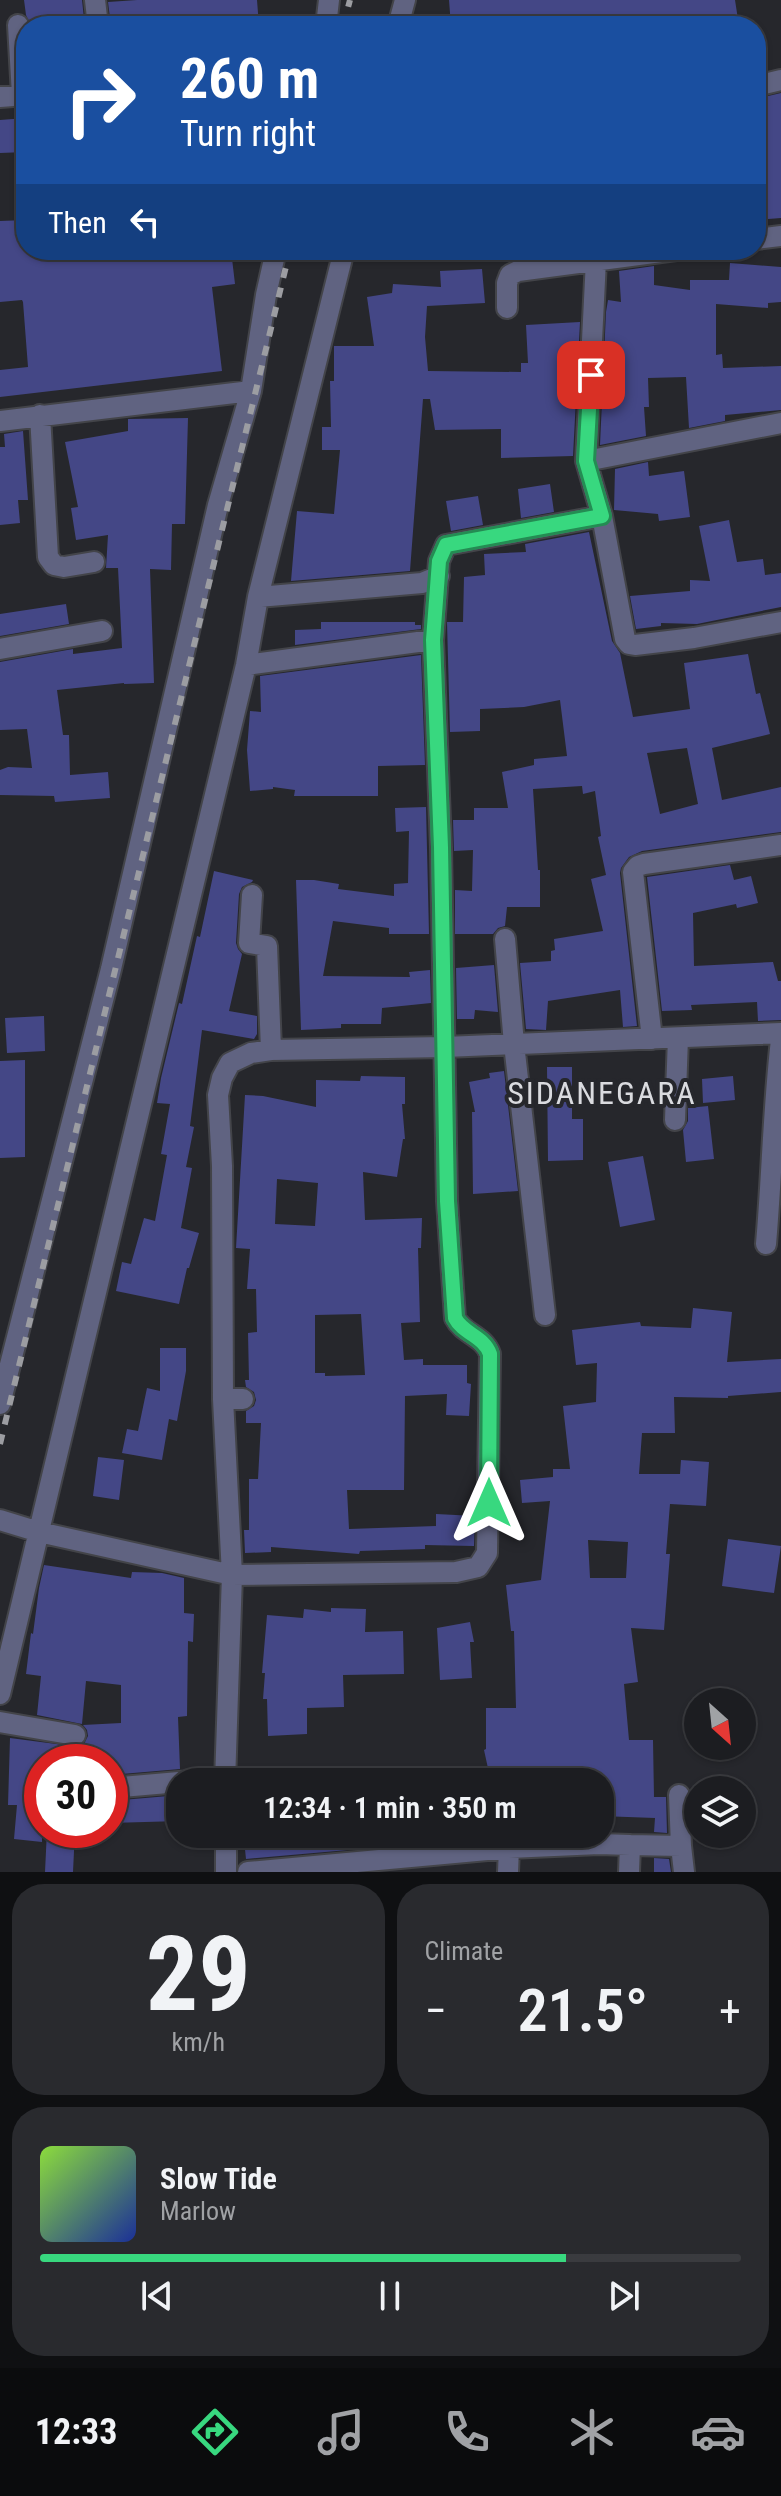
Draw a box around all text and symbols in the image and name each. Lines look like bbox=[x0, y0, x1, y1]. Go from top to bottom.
text: 260 m bbox=[180, 46, 319, 112]
icon: right bbox=[48, 48, 152, 152]
text: Turn right bbox=[180, 113, 316, 155]
icon: left bbox=[123, 200, 167, 244]
text: Then bbox=[48, 205, 107, 240]
pin bbox=[557, 341, 625, 409]
icon: arrive bbox=[569, 353, 613, 397]
district label: SIDANEGARA bbox=[507, 1074, 697, 1112]
position arrow bbox=[447, 1461, 531, 1545]
north arrow bbox=[684, 1688, 756, 1760]
map controls bbox=[684, 1688, 756, 1848]
speed limit sign: 30 bbox=[24, 1744, 128, 1848]
button: layers bbox=[684, 1776, 756, 1848]
text: 12:34 · 1 min · 350 m bbox=[263, 1790, 517, 1825]
text: 29 bbox=[146, 1914, 251, 2035]
text: Climate bbox=[425, 1936, 503, 1966]
text: 21.5° bbox=[517, 1975, 648, 2046]
text: − bbox=[425, 1985, 447, 2037]
text: + bbox=[719, 1985, 741, 2037]
text: km/h bbox=[172, 2027, 225, 2057]
text: Slow Tide bbox=[160, 2161, 277, 2196]
text: Marlow bbox=[160, 2196, 236, 2226]
icon: previous bbox=[135, 2274, 179, 2318]
icon: pause bbox=[368, 2274, 412, 2318]
icon: next bbox=[602, 2274, 646, 2318]
icon: directions bbox=[187, 2404, 243, 2460]
icon: music bbox=[313, 2404, 369, 2460]
icon: phone bbox=[439, 2404, 495, 2460]
icon: climate bbox=[564, 2404, 620, 2460]
icon: car bbox=[690, 2404, 746, 2460]
text: 12:33 bbox=[35, 2411, 117, 2453]

